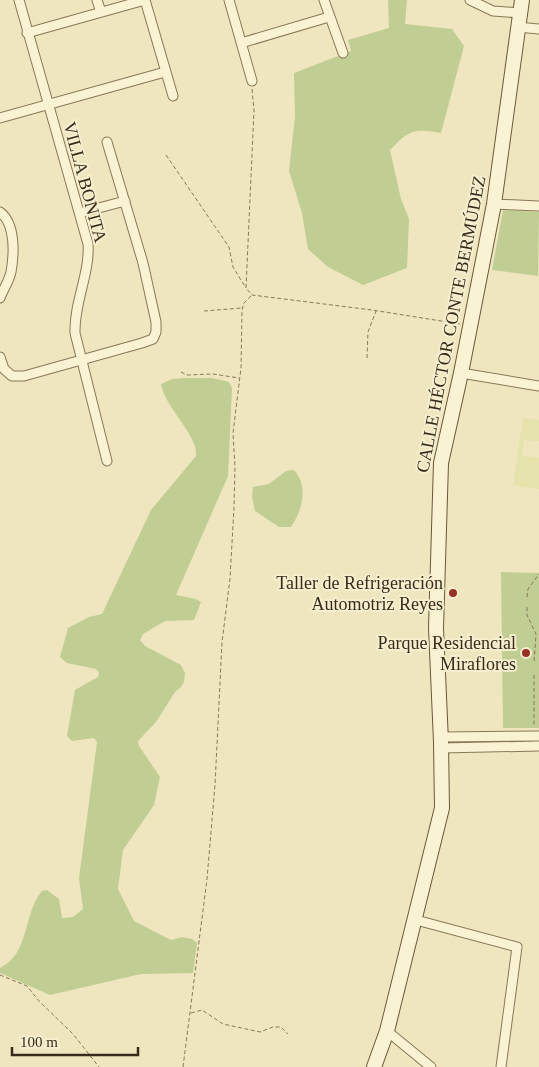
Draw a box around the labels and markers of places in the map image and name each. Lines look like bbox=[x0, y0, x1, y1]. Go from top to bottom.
place label: Taller de Refrigeración Automotriz Reyes bbox=[276, 573, 443, 614]
marker: Taller de Refrigeración Automotriz Reyes bbox=[447, 587, 459, 599]
place label: Parque Residencial Miraflores bbox=[378, 633, 516, 674]
marker: Parque Residencial Miraflores bbox=[520, 647, 532, 659]

